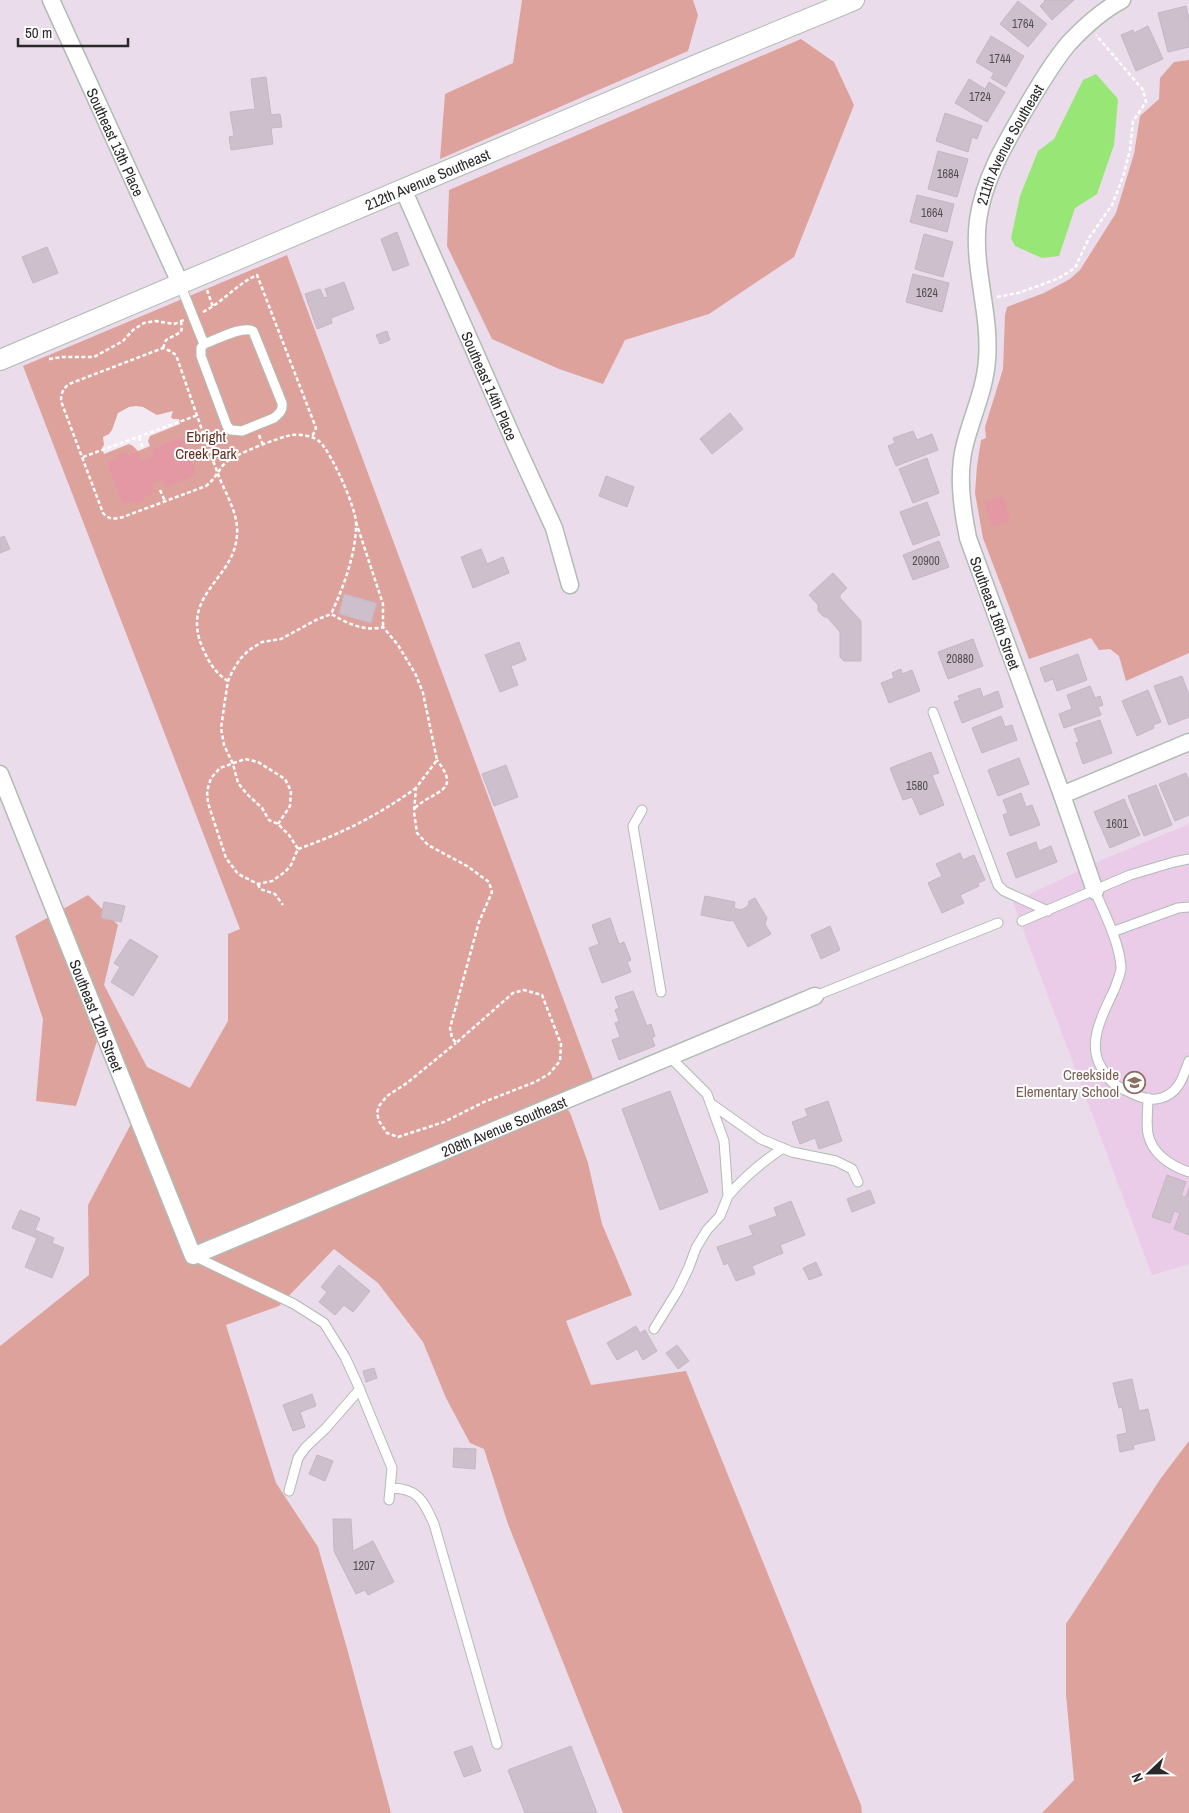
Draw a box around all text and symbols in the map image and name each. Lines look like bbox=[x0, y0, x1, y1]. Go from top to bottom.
scale bar bbox=[18, 15, 128, 47]
house number: 1764 bbox=[1012, 16, 1034, 32]
text: 50 m bbox=[25, 22, 52, 43]
house number: 1744 bbox=[989, 51, 1011, 67]
street label: 211th Avenue Southeast bbox=[971, 79, 1049, 207]
street label: Southeast 13th Place bbox=[82, 84, 150, 200]
house number: 1724 bbox=[969, 89, 991, 105]
street label: 212th Avenue Southeast bbox=[362, 143, 494, 215]
house number: 1684 bbox=[937, 166, 959, 182]
house number: 1664 bbox=[921, 205, 943, 221]
house number: 1624 bbox=[916, 285, 938, 301]
street label: Southeast 14th Place bbox=[457, 328, 523, 444]
park label: Ebright Creek Park bbox=[175, 426, 238, 464]
house number: 20900 bbox=[912, 553, 940, 569]
street label: Southeast 16th Street bbox=[965, 553, 1025, 673]
house number: 20880 bbox=[946, 651, 974, 667]
house number: 1580 bbox=[906, 778, 928, 794]
house number: 1601 bbox=[1106, 816, 1128, 832]
street label: Southeast 12th Street bbox=[65, 956, 129, 1075]
place label: Creekside Elementary School bbox=[1016, 1064, 1119, 1102]
school or university icon: Creekside Elementary School bbox=[1123, 1071, 1147, 1095]
street label: 208th Avenue Southeast bbox=[438, 1090, 570, 1162]
house number: 1207 bbox=[353, 1558, 375, 1574]
north arrow bbox=[1124, 1748, 1174, 1798]
text: N bbox=[1127, 1771, 1147, 1785]

